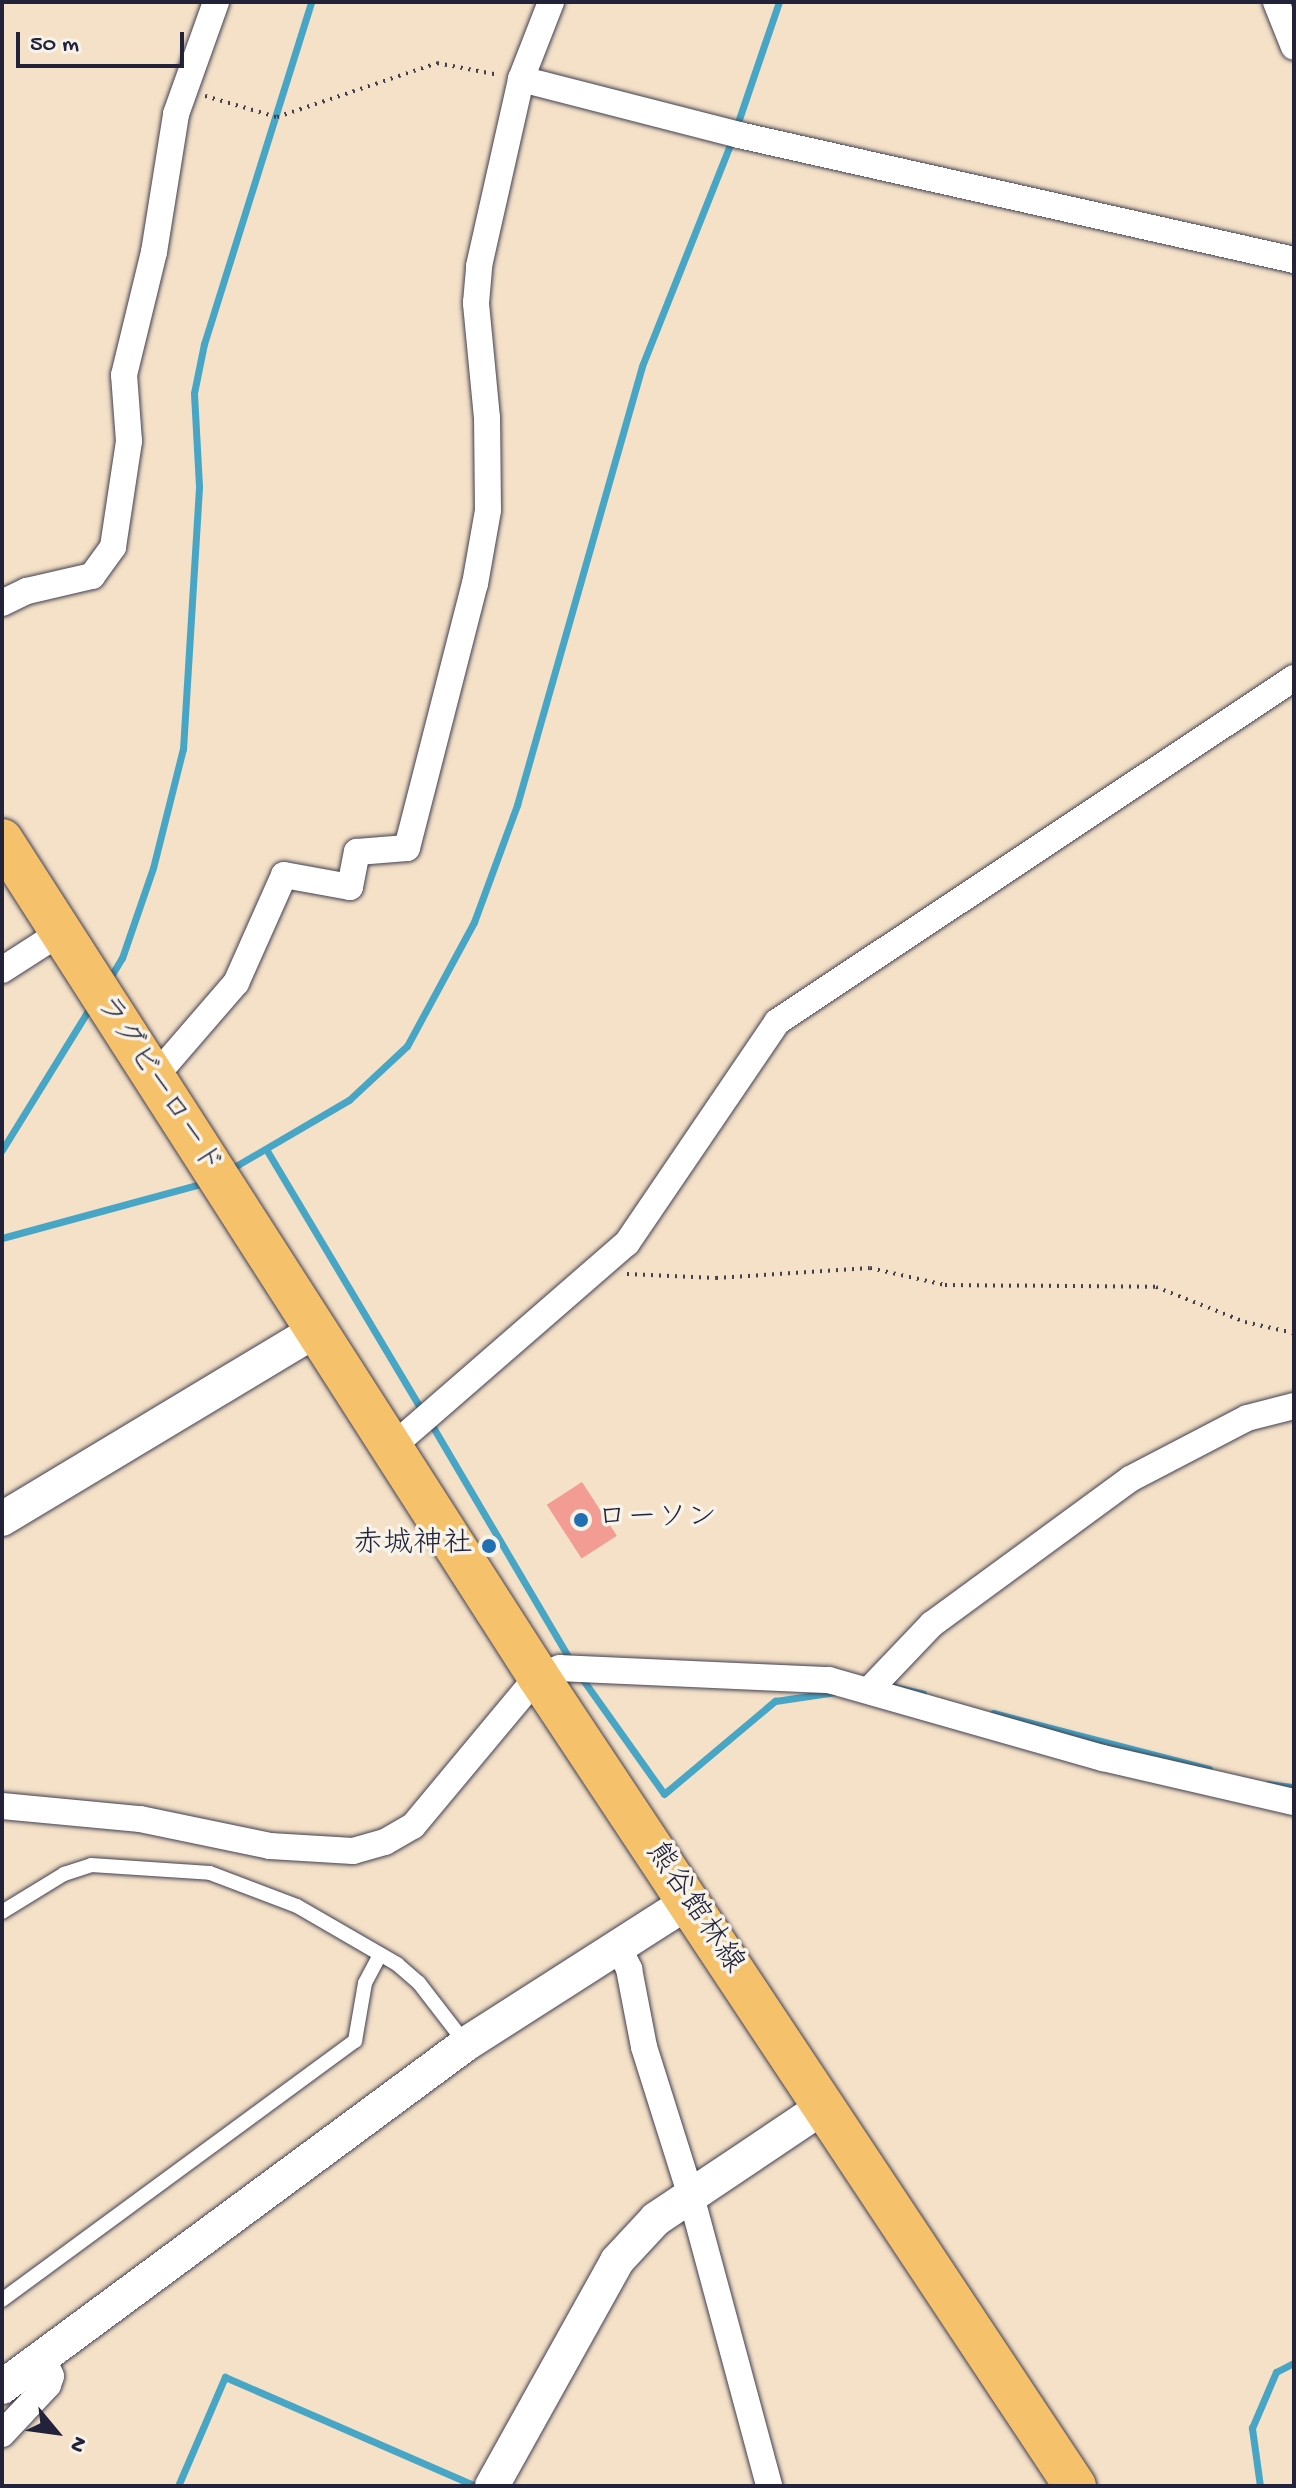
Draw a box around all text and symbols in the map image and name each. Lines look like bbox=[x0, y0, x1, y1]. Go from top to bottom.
scale bar bbox=[20, 16, 188, 66]
text: 50 m bbox=[30, 31, 79, 60]
street label: ラグビーロード bbox=[85, 989, 229, 1183]
place label: ローソン bbox=[597, 1502, 717, 1538]
marker: ローソン bbox=[572, 1511, 590, 1529]
place label: 赤城神社 bbox=[353, 1528, 473, 1564]
marker: 赤城神社 bbox=[480, 1537, 498, 1555]
street label: 熊谷館林線 bbox=[636, 1837, 750, 1981]
north arrow bbox=[16, 2392, 96, 2472]
text: N bbox=[62, 2431, 92, 2456]

